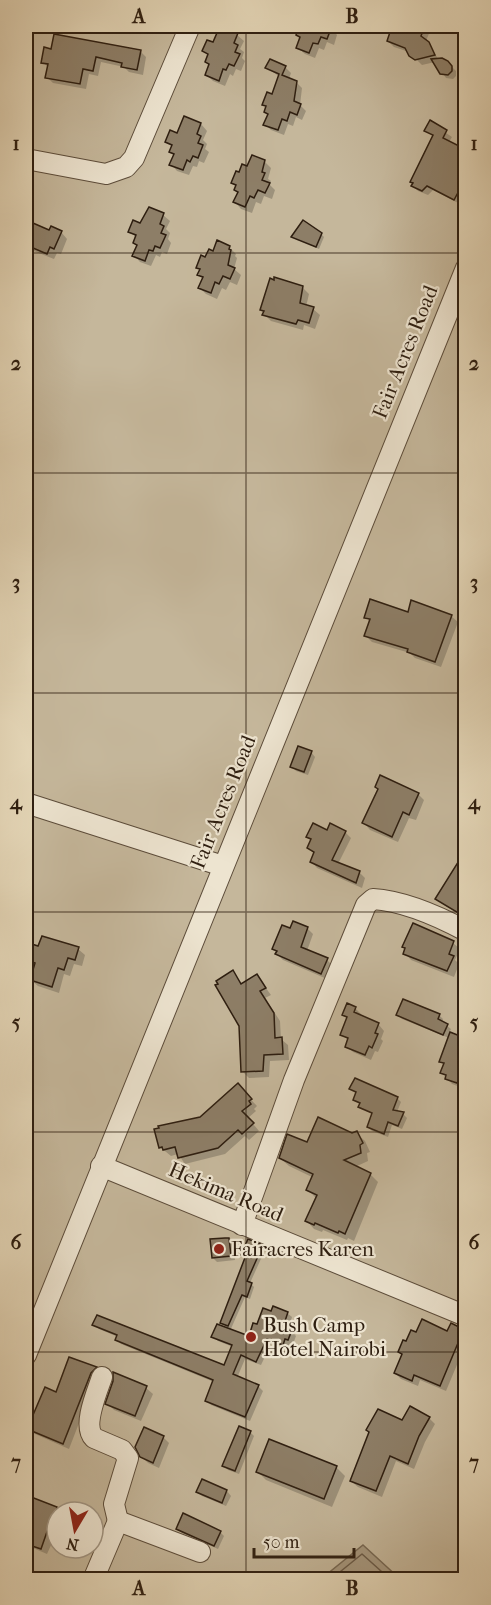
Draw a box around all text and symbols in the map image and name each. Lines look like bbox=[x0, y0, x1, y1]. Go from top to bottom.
text: A bbox=[131, 5, 147, 28]
text: B bbox=[345, 5, 359, 28]
text: 1 bbox=[12, 132, 20, 155]
text: 1 bbox=[470, 132, 478, 155]
street label: Fair Acres Road bbox=[367, 281, 443, 422]
text: 2 bbox=[11, 352, 21, 375]
text: 2 bbox=[469, 352, 479, 375]
text: 3 bbox=[12, 571, 20, 594]
text: 3 bbox=[470, 571, 478, 594]
street label: Fair Acres Road bbox=[185, 731, 261, 872]
text: 4 bbox=[9, 791, 23, 815]
text: 4 bbox=[467, 791, 481, 815]
text: 5 bbox=[12, 1011, 21, 1034]
text: 5 bbox=[470, 1011, 479, 1034]
street label: Hekima Road bbox=[165, 1157, 287, 1227]
text: 6 bbox=[11, 1231, 23, 1254]
text: 6 bbox=[469, 1231, 481, 1254]
place label: Fairacres Karen bbox=[231, 1237, 374, 1261]
marker: Fairacres Karen bbox=[212, 1242, 226, 1256]
place label: Bush Camp Hotel Nairobi bbox=[263, 1313, 386, 1361]
marker: Bush Camp Hotel Nairobi bbox=[244, 1330, 258, 1344]
text: 7 bbox=[10, 1451, 21, 1474]
text: 7 bbox=[468, 1451, 479, 1474]
north arrow bbox=[45, 1500, 105, 1560]
scale bar bbox=[254, 1521, 354, 1559]
text: 50 m bbox=[263, 1532, 300, 1553]
text: N bbox=[64, 1534, 80, 1555]
text: A bbox=[131, 1577, 147, 1600]
text: B bbox=[345, 1577, 359, 1600]

